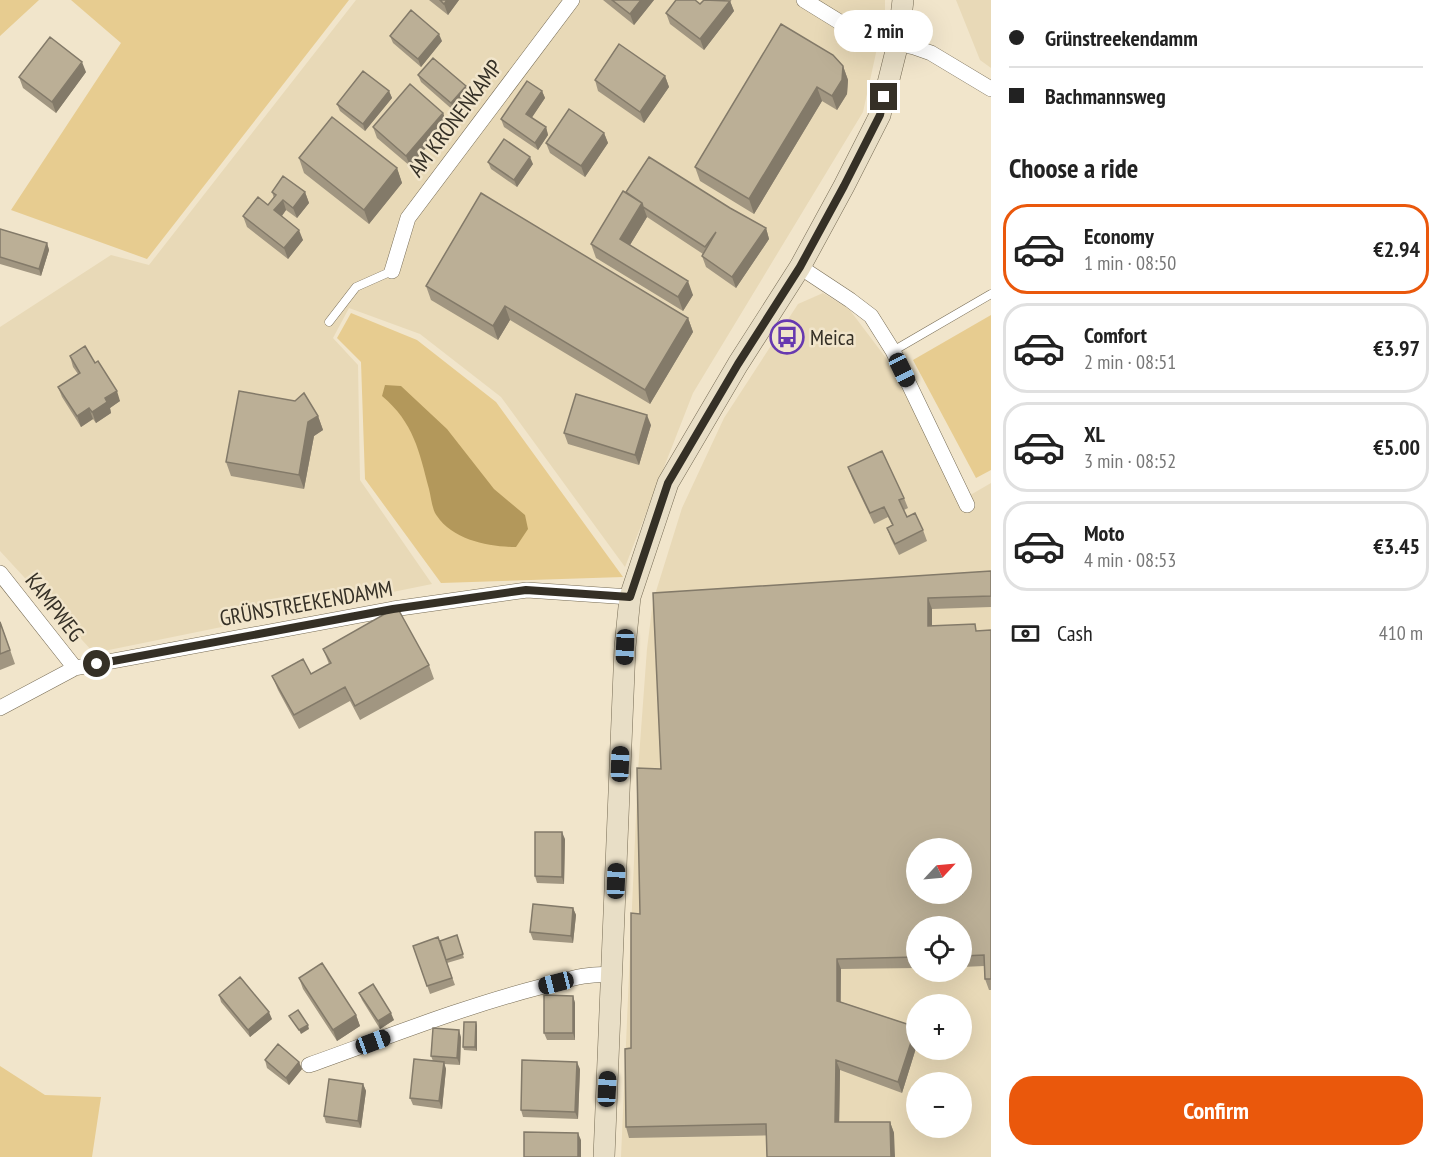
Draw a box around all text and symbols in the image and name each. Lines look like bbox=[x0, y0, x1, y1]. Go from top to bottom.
callout: 2 min bbox=[834, 10, 934, 52]
text: 2 min bbox=[863, 18, 904, 44]
text: Grünstreekendamm bbox=[1045, 24, 1198, 52]
street label: AM KRONENKAMP bbox=[402, 54, 508, 182]
text: Bachmannsweg bbox=[1045, 82, 1166, 110]
route end bbox=[870, 83, 897, 110]
text: Choose a ride bbox=[1009, 151, 1138, 185]
icon: car bbox=[1012, 222, 1066, 276]
text: Economy bbox=[1084, 222, 1154, 250]
text: €2.94 bbox=[1373, 235, 1420, 263]
text: 1 min · 08:50 bbox=[1084, 250, 1176, 276]
bus stop icon: Meica bbox=[769, 319, 805, 355]
icon: car bbox=[1012, 321, 1066, 375]
text: Comfort bbox=[1084, 321, 1147, 349]
place label: Meica bbox=[810, 323, 855, 351]
text: €3.97 bbox=[1373, 334, 1420, 362]
text: 2 min · 08:51 bbox=[1084, 349, 1176, 375]
car bbox=[886, 350, 918, 390]
icon: car bbox=[1012, 420, 1066, 474]
text: XL bbox=[1084, 420, 1105, 448]
text: €5.00 bbox=[1373, 433, 1420, 461]
text: 3 min · 08:52 bbox=[1084, 448, 1176, 474]
icon: car bbox=[1012, 519, 1066, 573]
text: Moto bbox=[1084, 519, 1125, 547]
text: €3.45 bbox=[1373, 532, 1420, 560]
text: 4 min · 08:53 bbox=[1084, 547, 1176, 573]
street label: KAMPWEG bbox=[19, 567, 91, 647]
street label: GRÜNSTREEKENDAMM bbox=[217, 574, 395, 632]
icon: cash bbox=[1009, 617, 1042, 650]
text: Cash bbox=[1057, 619, 1093, 647]
text: 410 m bbox=[1379, 620, 1423, 646]
car bbox=[615, 629, 635, 665]
route start bbox=[83, 650, 110, 677]
car bbox=[610, 746, 630, 782]
north arrow bbox=[906, 838, 972, 904]
map controls bbox=[906, 838, 972, 1138]
car bbox=[606, 863, 626, 899]
button: locate bbox=[906, 916, 972, 982]
car bbox=[536, 970, 576, 996]
button: + bbox=[906, 994, 972, 1060]
car bbox=[353, 1027, 393, 1057]
car bbox=[597, 1071, 617, 1107]
button: − bbox=[906, 1072, 972, 1138]
button: Confirm bbox=[1009, 1076, 1423, 1145]

